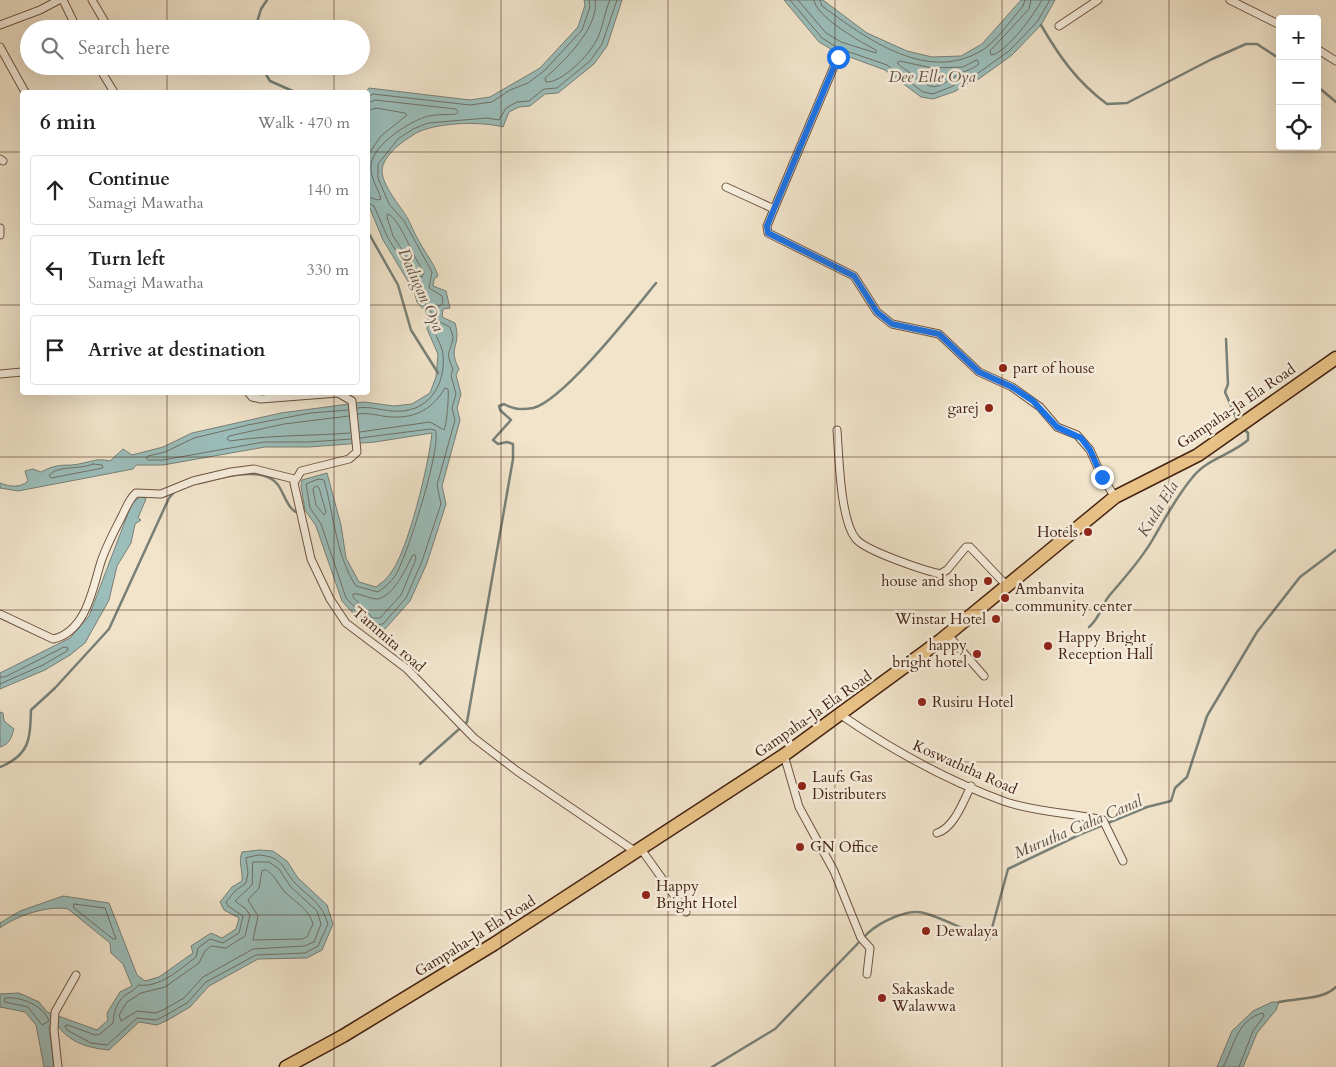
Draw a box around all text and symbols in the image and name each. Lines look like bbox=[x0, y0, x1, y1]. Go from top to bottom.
map controls bbox=[1276, 15, 1321, 150]
button: + bbox=[1276, 15, 1321, 60]
search box bbox=[20, 20, 370, 75]
icon: search bbox=[38, 34, 66, 62]
text: Search here bbox=[78, 35, 170, 61]
route start bbox=[827, 46, 850, 69]
button: − bbox=[1276, 60, 1321, 105]
water label: Dee Elle Oya bbox=[888, 66, 976, 88]
button: locate bbox=[1276, 105, 1321, 150]
text: 6 min bbox=[40, 108, 96, 137]
text: Walk · 470 m bbox=[258, 112, 350, 134]
text: Continue bbox=[88, 166, 170, 192]
icon: ahead bbox=[41, 176, 69, 204]
text: 140 m bbox=[307, 179, 349, 201]
text: Samagi Mawatha bbox=[88, 192, 204, 214]
water label: Dadugan Oya bbox=[393, 245, 449, 335]
text: Turn left bbox=[88, 246, 165, 272]
icon: left bbox=[41, 256, 69, 284]
text: 330 m bbox=[307, 259, 349, 281]
text: Samagi Mawatha bbox=[88, 272, 204, 294]
icon: arrive bbox=[41, 336, 69, 364]
text: Arrive at destination bbox=[88, 337, 265, 363]
place label: part of house bbox=[1013, 358, 1095, 378]
street label: Gampaha-Ja Ela Road bbox=[1173, 359, 1299, 453]
marker: part of house bbox=[997, 362, 1009, 374]
place label: garej bbox=[948, 398, 979, 418]
marker: garej bbox=[983, 402, 995, 414]
route end bbox=[1091, 466, 1114, 489]
water label: Kuda Ela bbox=[1132, 477, 1184, 541]
place label: Hotels bbox=[1037, 522, 1078, 542]
marker: Hotels bbox=[1082, 526, 1094, 538]
place label: house and shop bbox=[881, 571, 978, 591]
marker: house and shop bbox=[982, 575, 994, 587]
place label: Ambanvita community center bbox=[1015, 579, 1133, 616]
marker: Ambanvita community center bbox=[999, 592, 1011, 604]
street label: Tammita road bbox=[348, 602, 430, 676]
place label: Winstar Hotel bbox=[894, 609, 986, 629]
marker: Winstar Hotel bbox=[990, 613, 1002, 625]
place label: Happy Bright Reception Halĺ bbox=[1058, 627, 1153, 664]
place label: happy bright hotel bbox=[892, 635, 967, 672]
marker: Happy Bright Reception Halĺ bbox=[1042, 640, 1054, 652]
marker: happy bright hotel bbox=[971, 648, 983, 660]
street label: Gampaha-Ja Ela Road bbox=[750, 666, 876, 762]
place label: Rusiru Hotel bbox=[932, 692, 1014, 712]
marker: Rusiru Hotel bbox=[916, 696, 928, 708]
street label: Koswaththa Road bbox=[910, 735, 1020, 799]
place label: Laufs Gas Distributers bbox=[812, 767, 886, 804]
marker: Laufs Gas Distributers bbox=[796, 780, 808, 792]
water label: Murutha Gaha Canal bbox=[1010, 790, 1146, 864]
place label: GN Office bbox=[810, 837, 878, 857]
marker: GN Office bbox=[794, 841, 806, 853]
place label: Happy Bright Hotel bbox=[656, 876, 737, 913]
marker: Happy Bright Hotel bbox=[640, 889, 652, 901]
street label: Gampaha-Ja Ela Road bbox=[411, 891, 539, 981]
place label: Dewalaya bbox=[936, 921, 999, 941]
marker: Dewalaya bbox=[920, 925, 932, 937]
place label: Sakaskade Walawwa bbox=[891, 979, 956, 1016]
marker: Sakaskade Walawwa bbox=[876, 992, 888, 1004]

